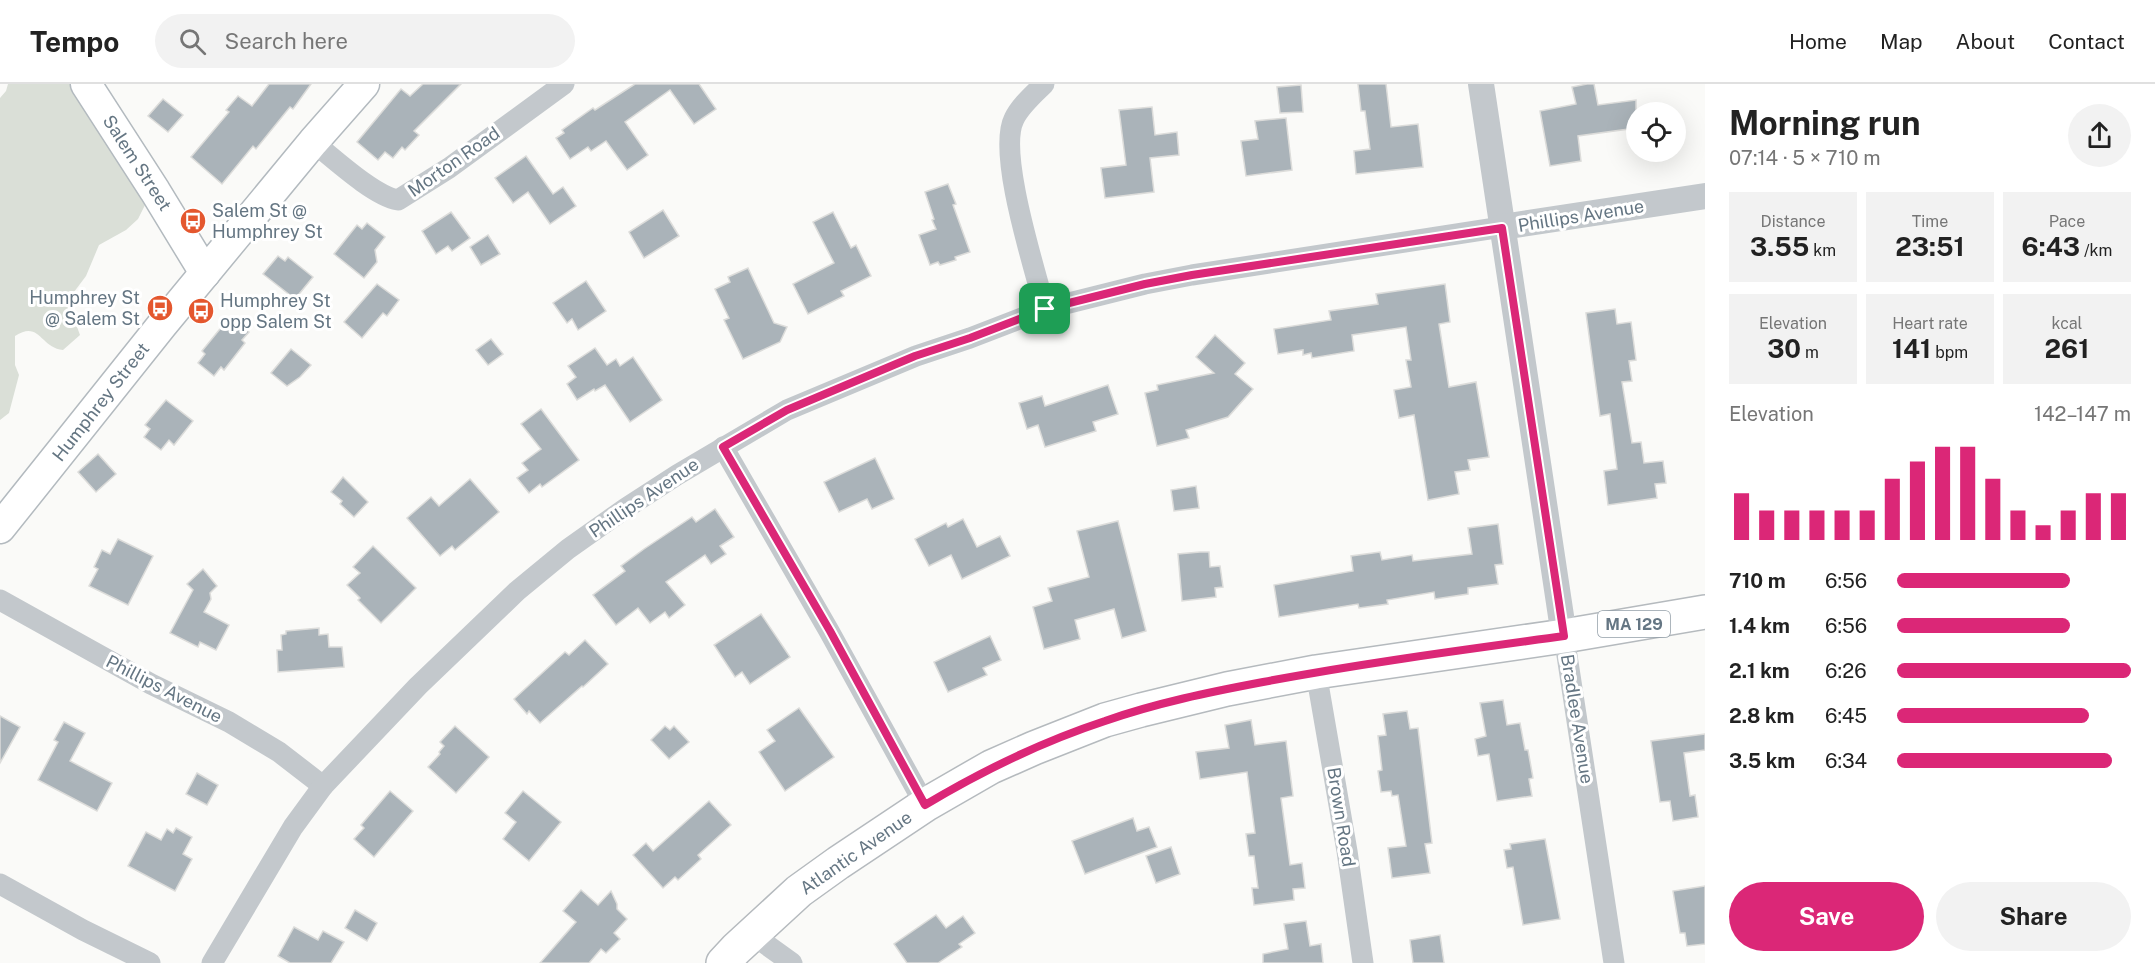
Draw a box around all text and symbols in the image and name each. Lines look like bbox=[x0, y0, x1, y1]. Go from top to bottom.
search box bbox=[155, 14, 575, 68]
text: Tempo bbox=[30, 25, 119, 58]
icon: search bbox=[176, 25, 209, 58]
text: Search here bbox=[224, 28, 348, 54]
text: Home bbox=[1789, 29, 1847, 54]
text: Map bbox=[1880, 29, 1923, 54]
text: About bbox=[1956, 29, 2015, 54]
text: Contact bbox=[2048, 29, 2125, 54]
map controls bbox=[1626, 102, 1686, 162]
button: locate bbox=[1626, 102, 1686, 162]
text: Morning run bbox=[1729, 104, 1921, 142]
button: share bbox=[2068, 104, 2131, 167]
street label: Salem Street bbox=[99, 111, 176, 214]
street label: Morton Road bbox=[404, 122, 504, 201]
text: 07:14 · 5 × 710 m bbox=[1729, 146, 1881, 170]
street label: Phillips Avenue bbox=[1516, 195, 1645, 236]
place label: Salem St @ Humphrey St bbox=[212, 200, 323, 242]
bus stop icon: Salem St @ Humphrey St bbox=[178, 206, 208, 236]
text: Distance bbox=[1761, 212, 1825, 231]
text: Time bbox=[1912, 212, 1948, 231]
text: Pace bbox=[2049, 212, 2085, 231]
text: 3.55 bbox=[1750, 231, 1809, 262]
text: 23:51 bbox=[1895, 231, 1965, 262]
text: 6:43 bbox=[2022, 231, 2080, 262]
text: km bbox=[1809, 241, 1836, 260]
text: /km bbox=[2080, 241, 2112, 260]
pin bbox=[1019, 283, 1070, 334]
place label: Humphrey St @ Salem St bbox=[29, 287, 140, 329]
place label: Humphrey St opp Salem St bbox=[220, 290, 332, 332]
icon: arrive bbox=[1028, 292, 1061, 325]
bus stop icon: Humphrey St @ Salem St bbox=[145, 293, 175, 323]
bus stop icon: Humphrey St opp Salem St bbox=[186, 296, 216, 326]
text: Elevation bbox=[1759, 314, 1827, 333]
text: Heart rate bbox=[1892, 314, 1968, 333]
text: kcal bbox=[2052, 314, 2082, 333]
text: 30 bbox=[1767, 333, 1801, 364]
text: 141 bbox=[1892, 333, 1931, 364]
text: 261 bbox=[2045, 333, 2089, 364]
street label: Humphrey Street bbox=[48, 338, 153, 465]
text: m bbox=[1801, 343, 1819, 362]
text: bpm bbox=[1931, 343, 1968, 362]
text: Elevation bbox=[1729, 402, 1814, 426]
text: 142–147 m bbox=[2034, 402, 2131, 426]
street label: Phillips Avenue bbox=[585, 453, 702, 542]
text: 710 m bbox=[1729, 569, 1786, 593]
text: 6:56 bbox=[1825, 569, 1867, 593]
road number: MA 129 bbox=[1598, 611, 1670, 637]
text: 1.4 km bbox=[1729, 614, 1790, 638]
text: 6:56 bbox=[1825, 614, 1867, 638]
street label: Phillips Avenue bbox=[103, 650, 226, 727]
street label: Bradlee Avenue bbox=[1557, 653, 1598, 785]
text: 2.1 km bbox=[1729, 659, 1790, 683]
text: 6:26 bbox=[1825, 659, 1867, 683]
text: 2.8 km bbox=[1729, 704, 1795, 728]
text: 6:45 bbox=[1825, 704, 1867, 728]
text: 3.5 km bbox=[1729, 749, 1795, 773]
text: 6:34 bbox=[1825, 749, 1867, 773]
street label: Brown Road bbox=[1323, 766, 1360, 868]
street label: Atlantic Avenue bbox=[796, 806, 916, 899]
button: Save bbox=[1729, 882, 1924, 951]
button: Share bbox=[1936, 882, 2131, 951]

